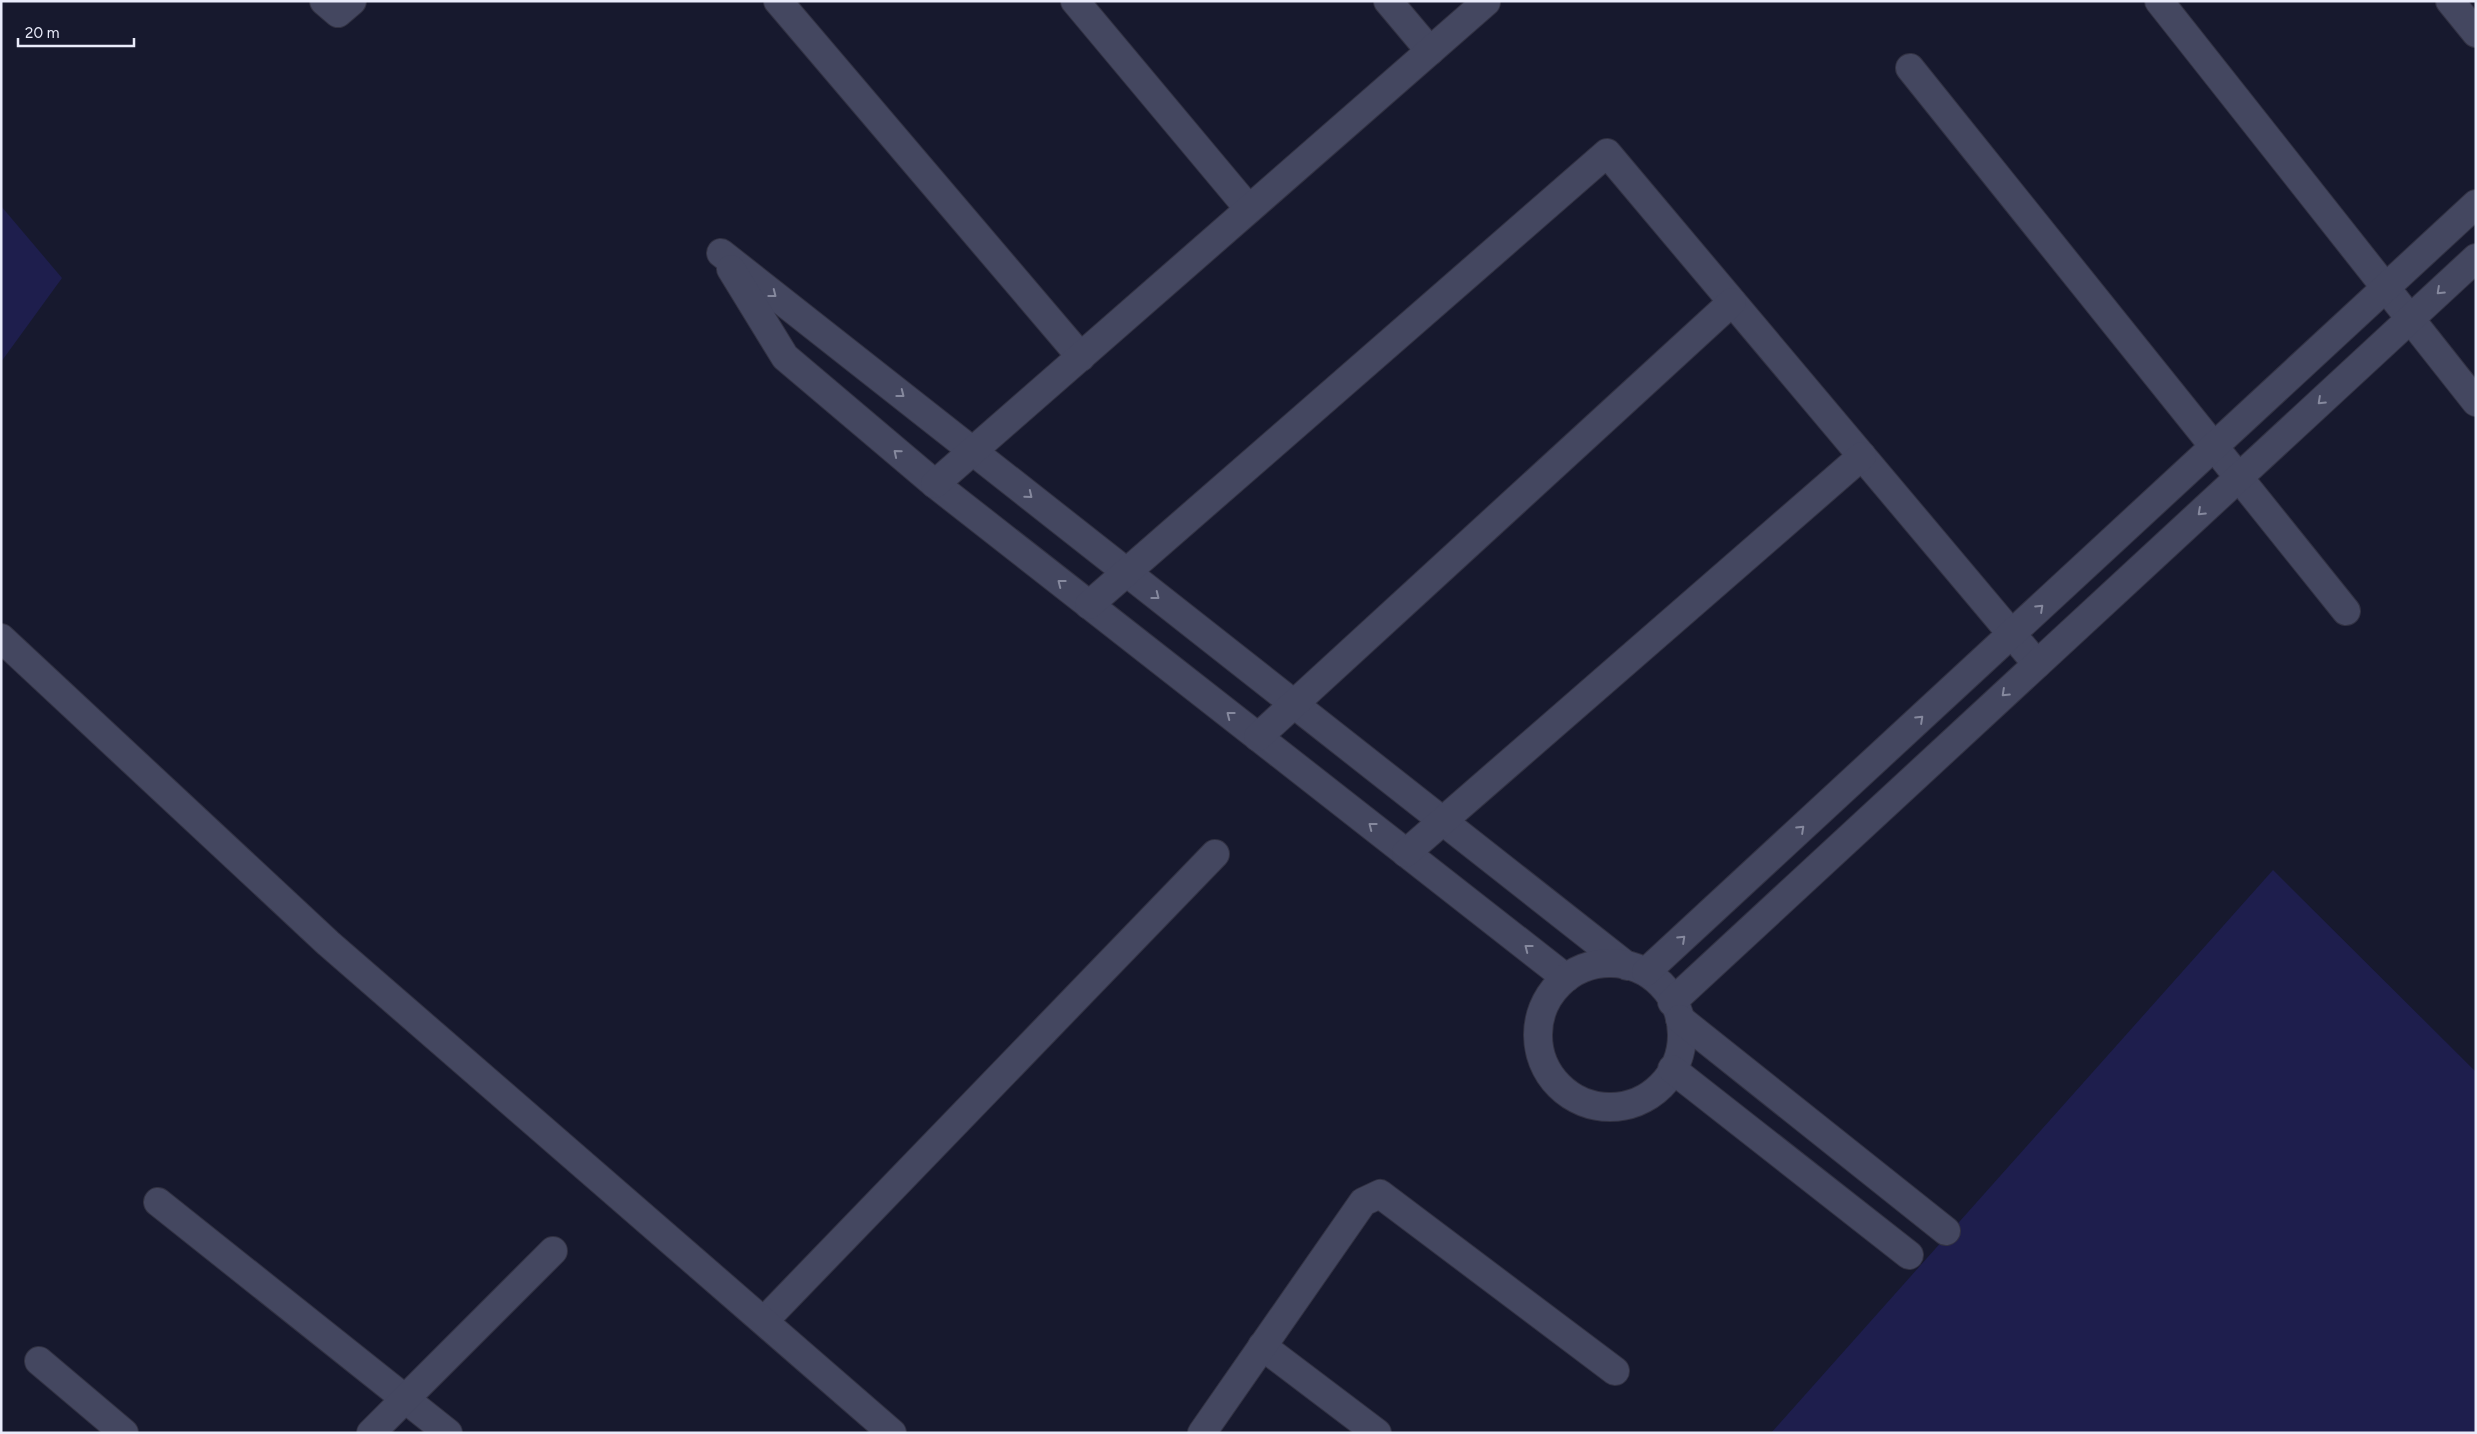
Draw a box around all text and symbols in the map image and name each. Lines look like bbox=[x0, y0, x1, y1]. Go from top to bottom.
scale bar bbox=[18, 15, 134, 47]
text: 20 m bbox=[25, 24, 59, 42]
one-way arrow bbox=[2437, 285, 2446, 294]
one-way arrow bbox=[767, 288, 777, 297]
one-way arrow bbox=[895, 388, 905, 397]
one-way arrow bbox=[2317, 395, 2326, 404]
one-way arrow bbox=[894, 449, 903, 458]
one-way arrow bbox=[1023, 489, 1032, 497]
one-way arrow bbox=[2198, 506, 2207, 515]
one-way arrow bbox=[1058, 580, 1067, 588]
one-way arrow bbox=[1150, 590, 1159, 598]
one-way arrow bbox=[2034, 605, 2043, 614]
one-way arrow bbox=[2002, 687, 2011, 696]
one-way arrow bbox=[1227, 712, 1236, 721]
one-way arrow bbox=[1915, 715, 1924, 724]
one-way arrow bbox=[1369, 824, 1378, 832]
one-way arrow bbox=[1795, 826, 1804, 835]
one-way arrow bbox=[1676, 936, 1685, 945]
one-way arrow bbox=[1524, 945, 1533, 954]

